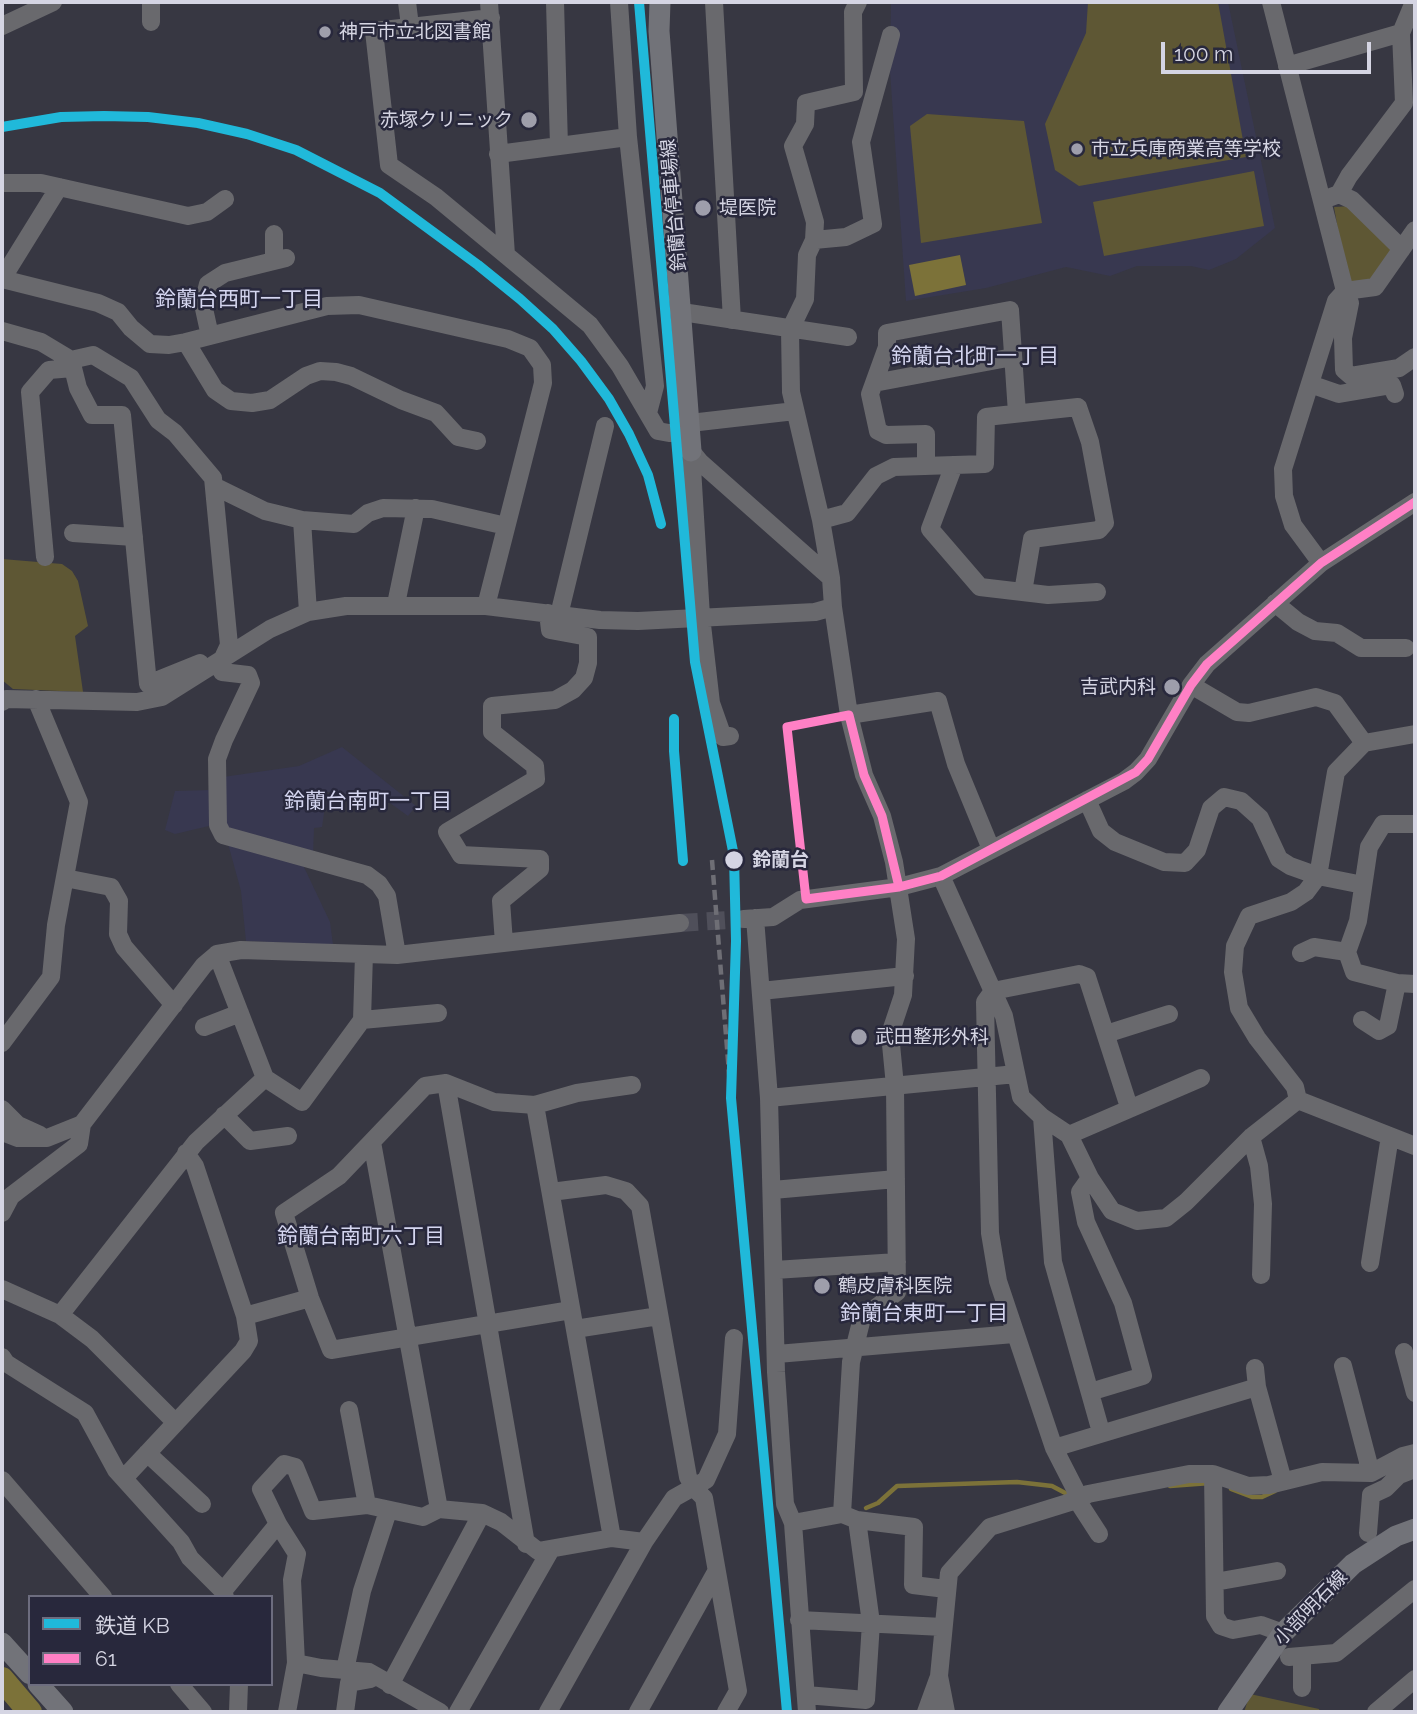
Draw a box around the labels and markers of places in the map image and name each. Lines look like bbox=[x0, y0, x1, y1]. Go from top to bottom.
place label: 神戸市立北図書館 bbox=[339, 21, 491, 43]
marker: 神戸市立北図書館 bbox=[317, 24, 333, 40]
place label: 赤塚クリニック bbox=[380, 109, 513, 131]
marker: 赤塚クリニック bbox=[519, 110, 539, 130]
place label: 市立兵庫商業高等学校 bbox=[1091, 138, 1281, 160]
marker: 市立兵庫商業高等学校 bbox=[1069, 141, 1085, 157]
place label: 堤医院 bbox=[719, 197, 776, 219]
marker: 堤医院 bbox=[693, 198, 713, 218]
place label: 吉武内科 bbox=[1080, 676, 1156, 698]
marker: 吉武内科 bbox=[1162, 677, 1182, 697]
marker: 鈴蘭台 bbox=[723, 849, 745, 871]
place label: 鈴蘭台 bbox=[752, 849, 809, 871]
place label: 武田整形外科 bbox=[875, 1026, 989, 1048]
marker: 武田整形外科 bbox=[849, 1027, 869, 1047]
place label: 鶴皮膚科医院 bbox=[838, 1275, 952, 1297]
marker: 鶴皮膚科医院 bbox=[812, 1276, 832, 1296]

